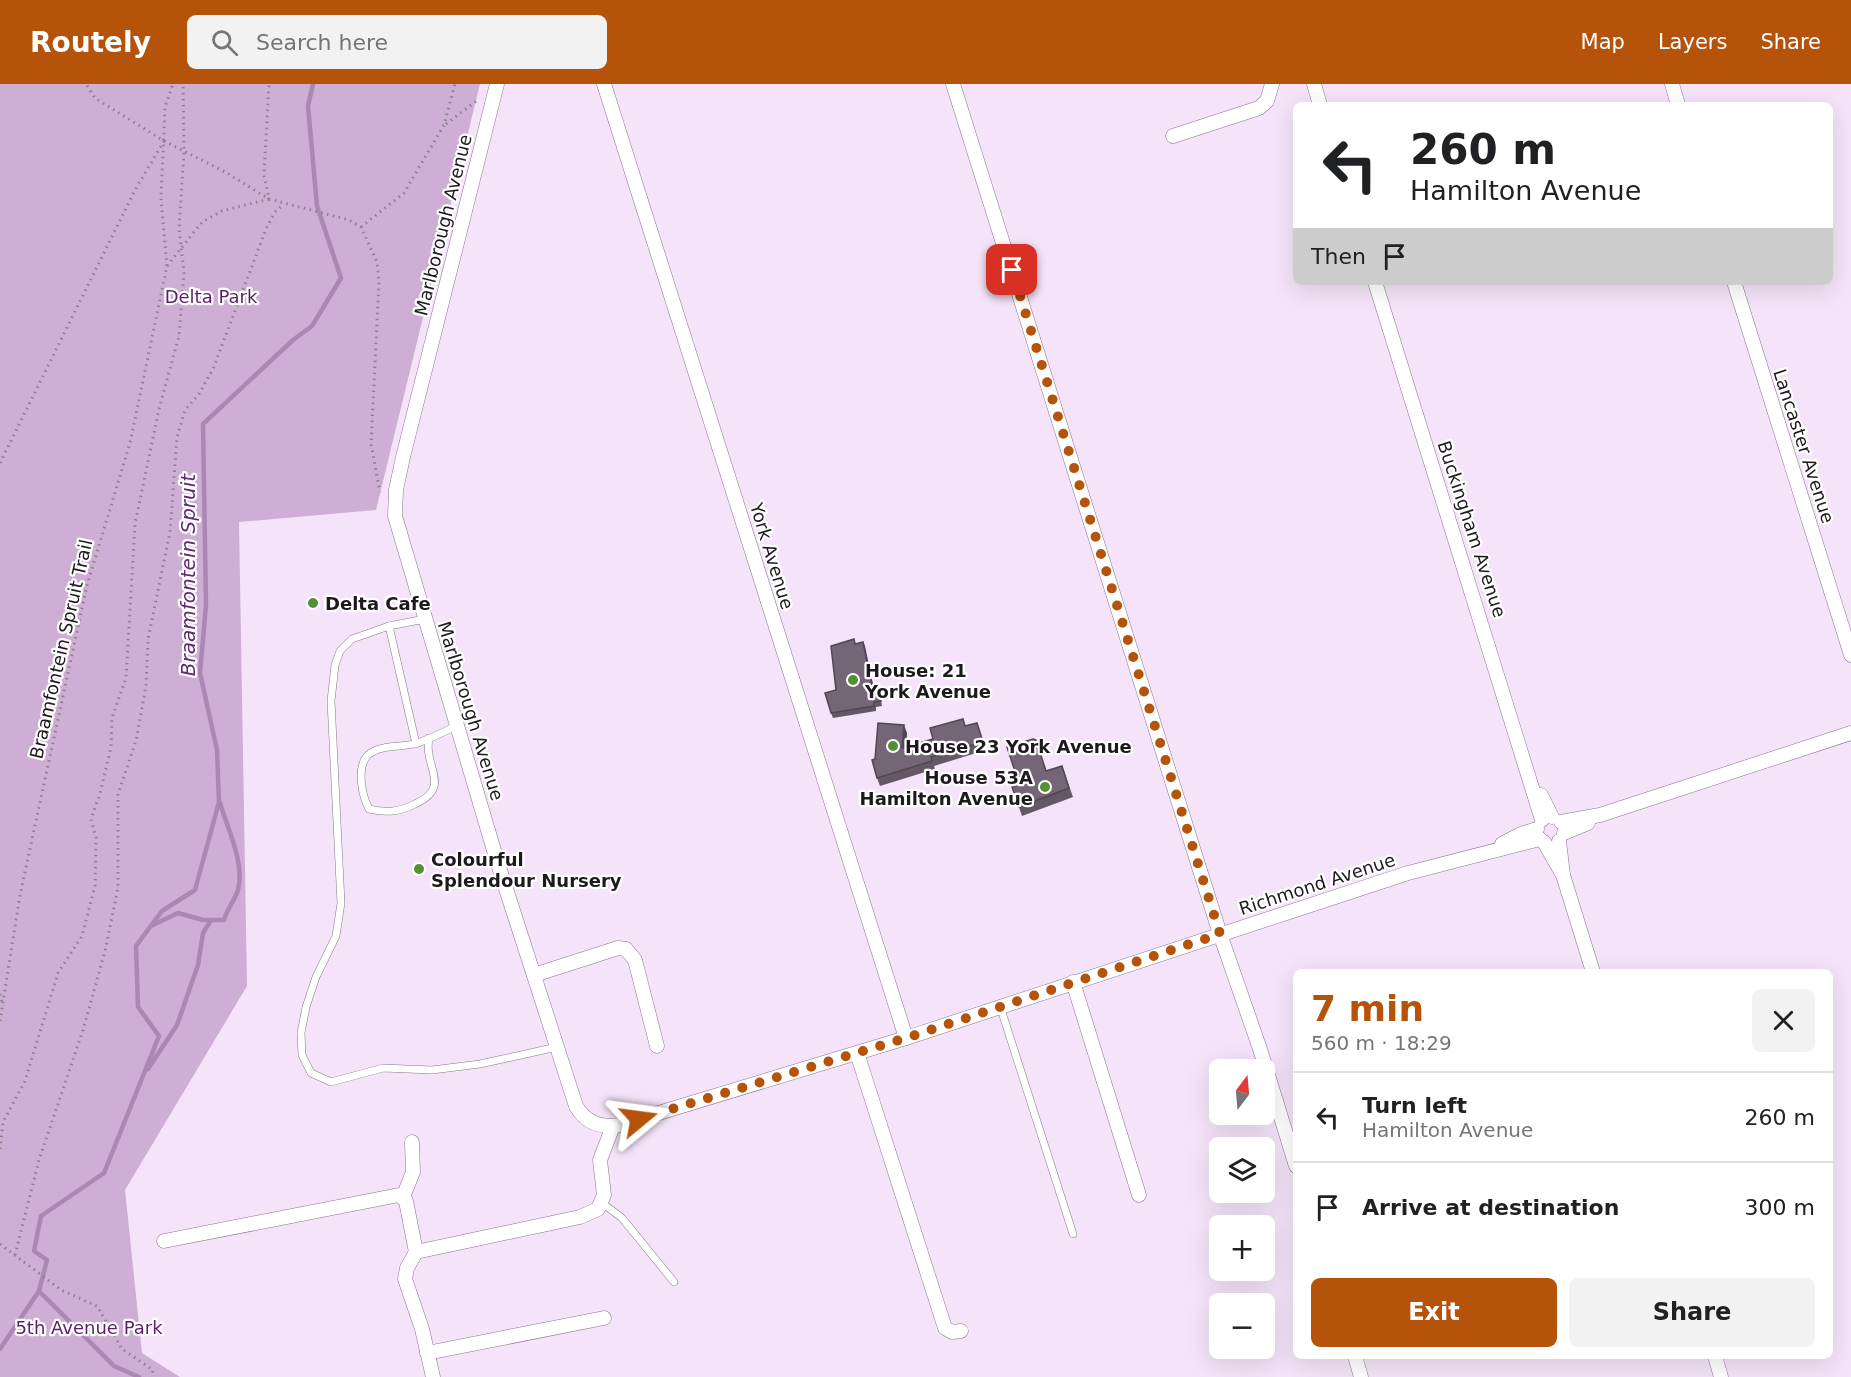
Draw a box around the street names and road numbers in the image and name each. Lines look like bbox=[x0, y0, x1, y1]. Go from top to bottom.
street label: Marlborough Avenue bbox=[410, 132, 476, 318]
street label: Lancaster Avenue bbox=[1769, 366, 1839, 526]
street label: Buckingham Avenue bbox=[1434, 438, 1510, 620]
street label: York Avenue bbox=[746, 499, 798, 612]
street label: Braamfontein Spruit Trail bbox=[26, 537, 96, 761]
street label: Marlborough Avenue bbox=[434, 619, 508, 803]
street label: Richmond Avenue bbox=[1236, 849, 1398, 919]

